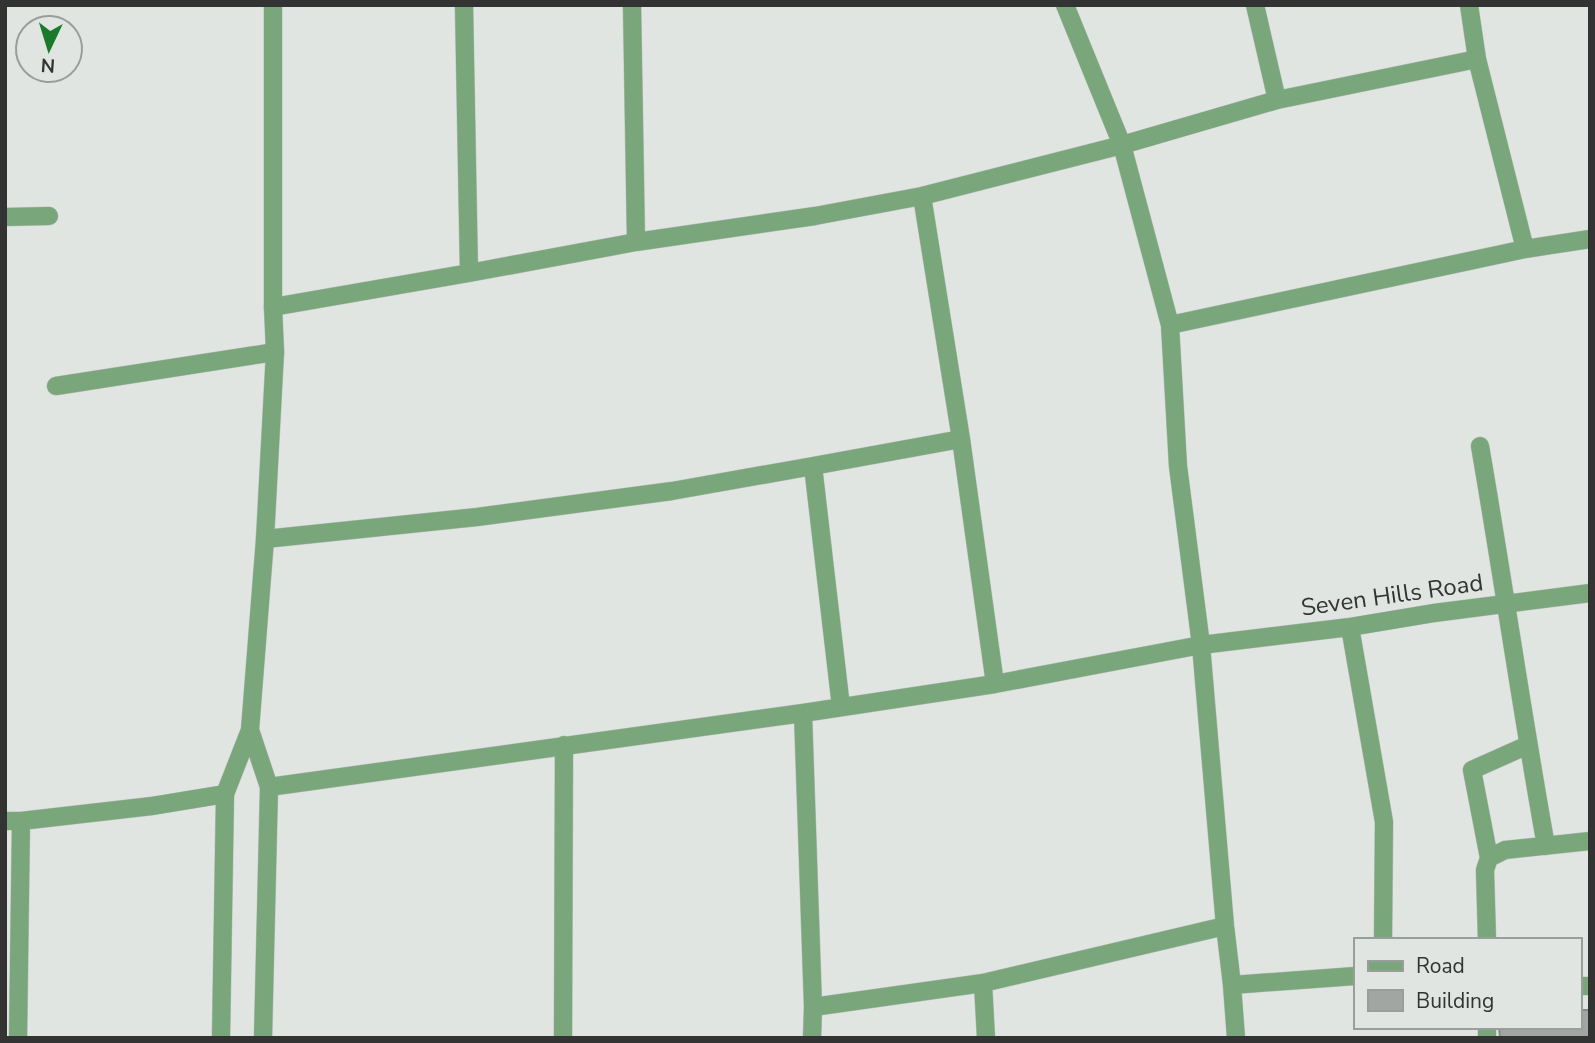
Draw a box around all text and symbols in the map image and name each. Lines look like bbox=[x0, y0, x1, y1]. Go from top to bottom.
north arrow bbox=[14, 14, 84, 84]
text: N bbox=[40, 51, 56, 78]
street label: Seven Hills Road bbox=[1299, 566, 1485, 624]
legend bbox=[1354, 938, 1581, 1029]
text: Road bbox=[1416, 952, 1465, 980]
text: Building bbox=[1416, 987, 1494, 1015]

